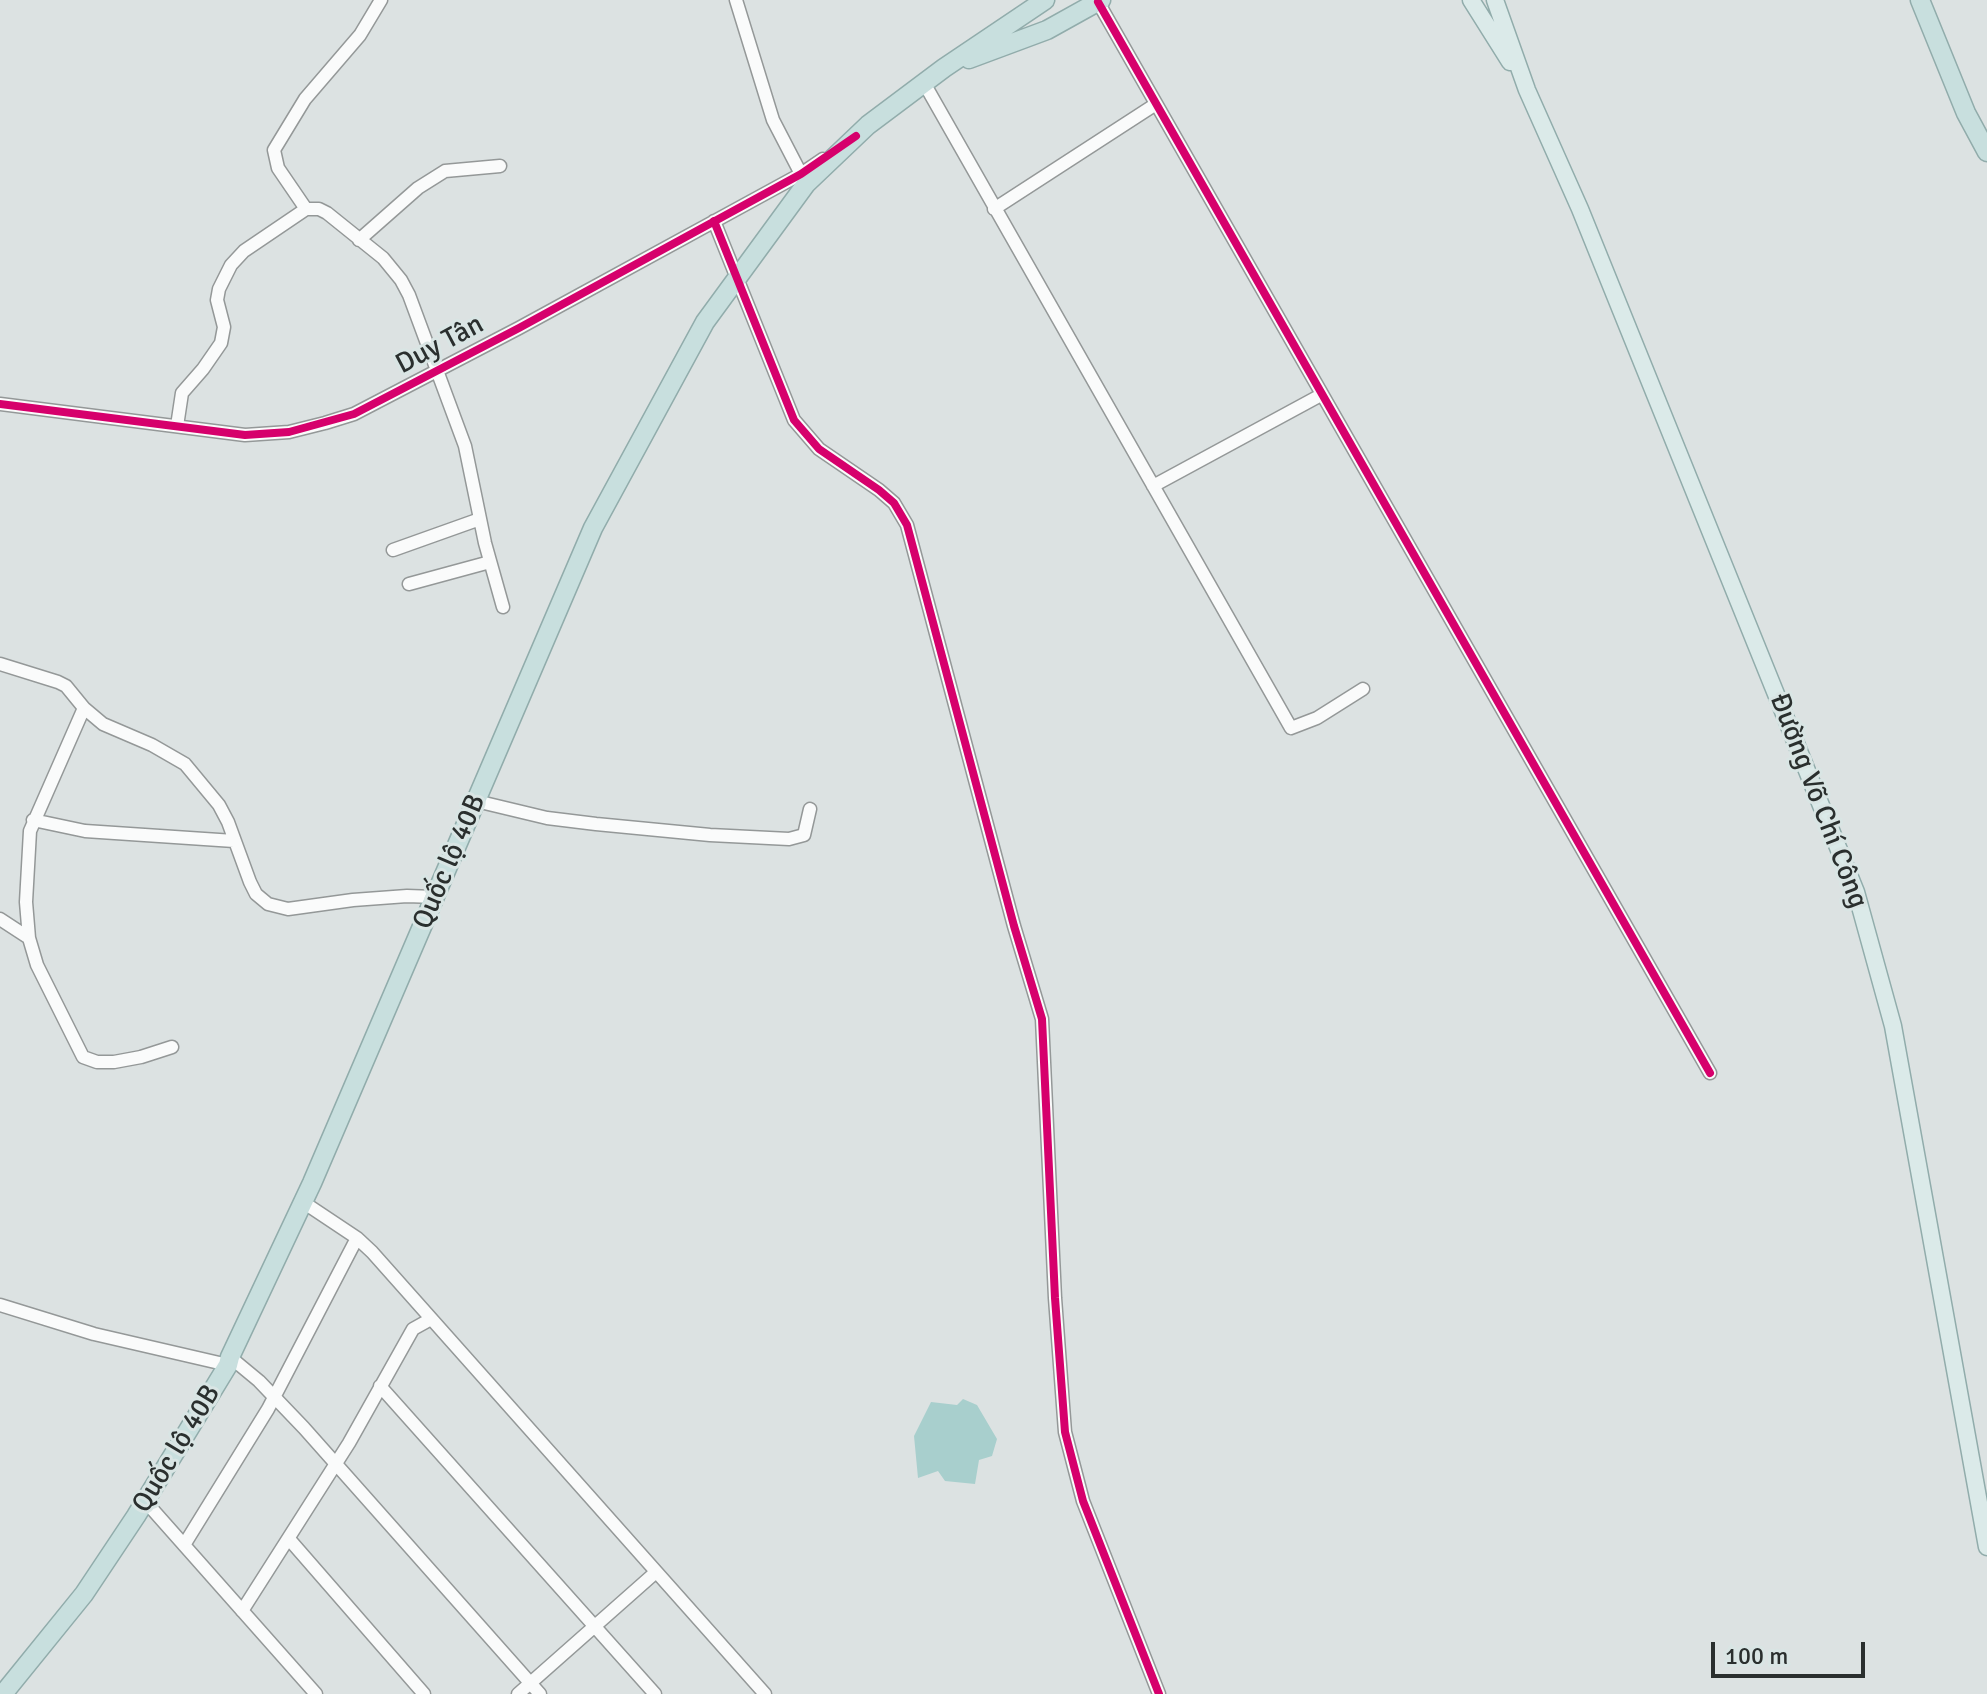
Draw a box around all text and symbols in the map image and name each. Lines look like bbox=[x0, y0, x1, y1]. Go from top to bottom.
street label: Duy Tân bbox=[390, 308, 490, 382]
street label: Đường Võ Chí Công bbox=[1762, 689, 1874, 913]
street label: Quốc lộ 40B bbox=[407, 790, 493, 934]
street label: Quốc lộ 40B bbox=[126, 1379, 228, 1519]
scale bar bbox=[1715, 1626, 1869, 1676]
text: 100 m bbox=[1725, 1641, 1788, 1671]

